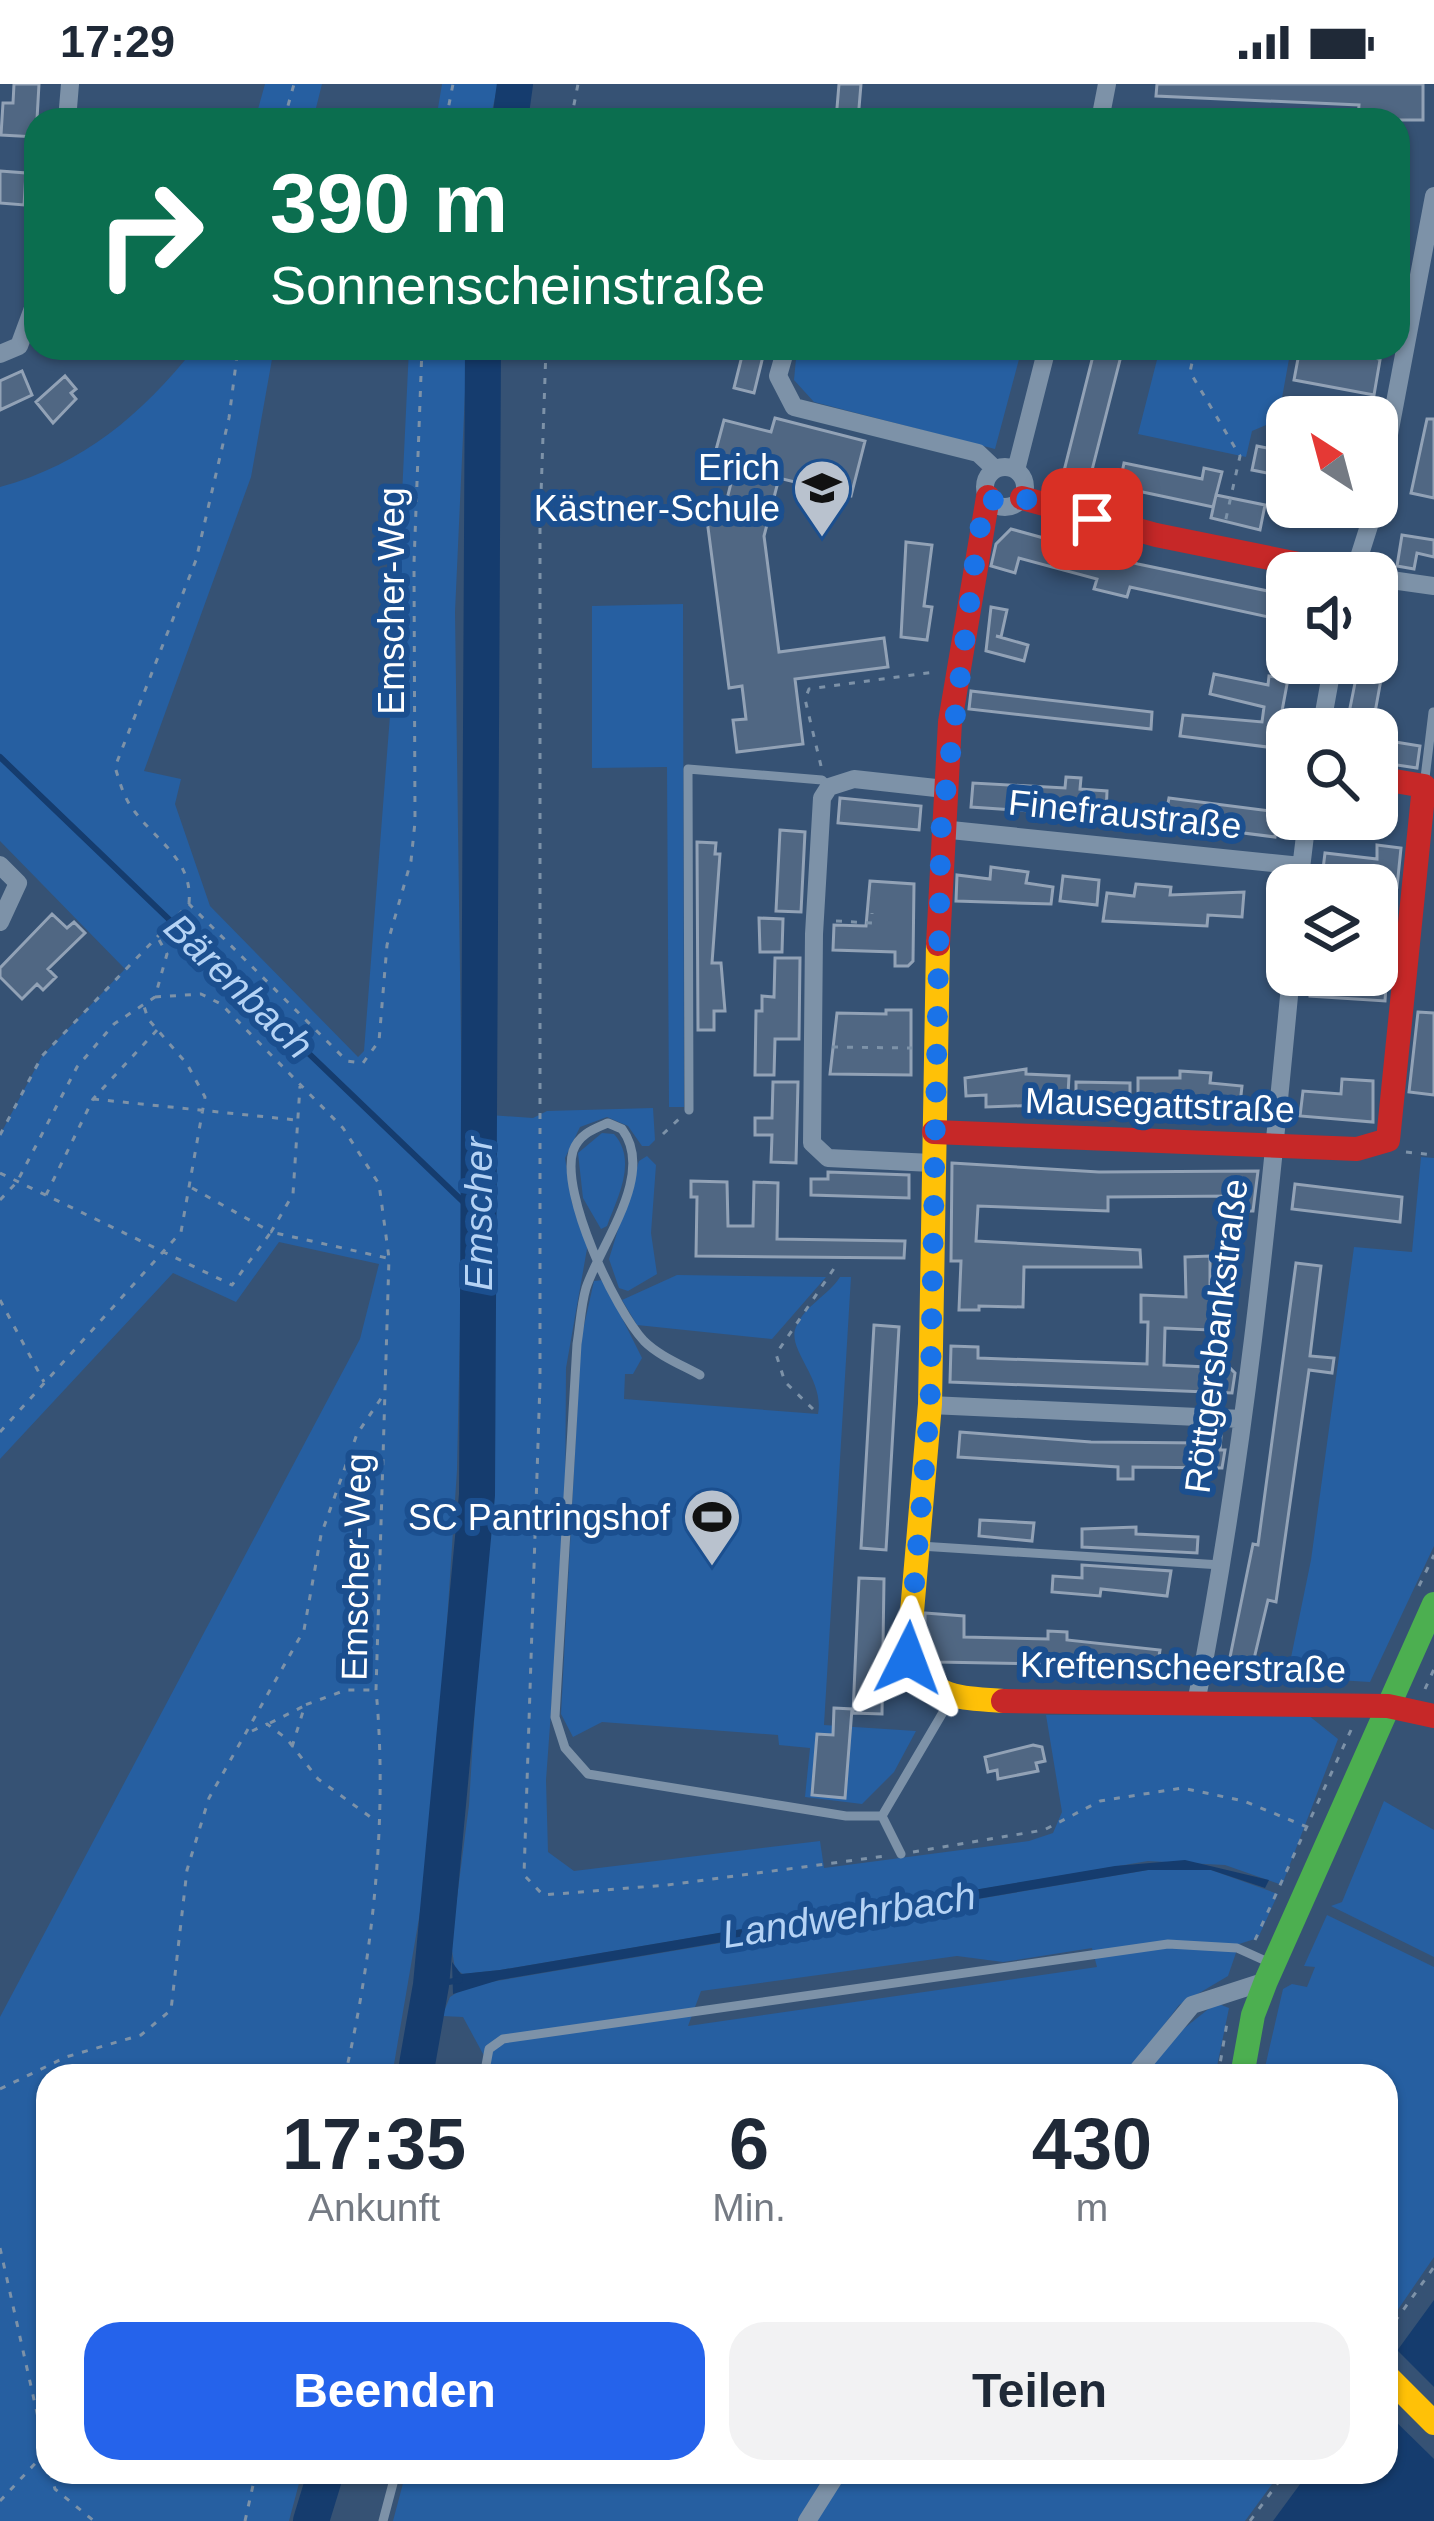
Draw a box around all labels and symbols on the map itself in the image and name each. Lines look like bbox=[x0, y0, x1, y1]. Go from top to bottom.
north arrow bbox=[1266, 396, 1398, 528]
place label: Erich Kästner-Schule bbox=[534, 447, 780, 529]
school or university icon: Erich Kästner-Schule bbox=[791, 457, 853, 539]
pin bbox=[1041, 468, 1143, 570]
street label: Emscher-Weg bbox=[371, 487, 412, 715]
street label: Finefraustraße bbox=[1006, 781, 1244, 847]
water label: Bärenbach bbox=[156, 905, 322, 1067]
street label: Mausegattstraße bbox=[1024, 1080, 1296, 1130]
water label: Emscher bbox=[457, 1135, 500, 1291]
street label: Röttgersbankstraße bbox=[1176, 1177, 1256, 1495]
street label: Emscher-Weg bbox=[334, 1453, 378, 1681]
sports icon: SC Pantringshof bbox=[681, 1486, 743, 1568]
place label: SC Pantringshof bbox=[408, 1497, 671, 1538]
position arrow bbox=[845, 1595, 971, 1721]
street label: Kreftenscheerstraße bbox=[1020, 1644, 1346, 1690]
water label: Landwehrbach bbox=[719, 1874, 979, 1956]

